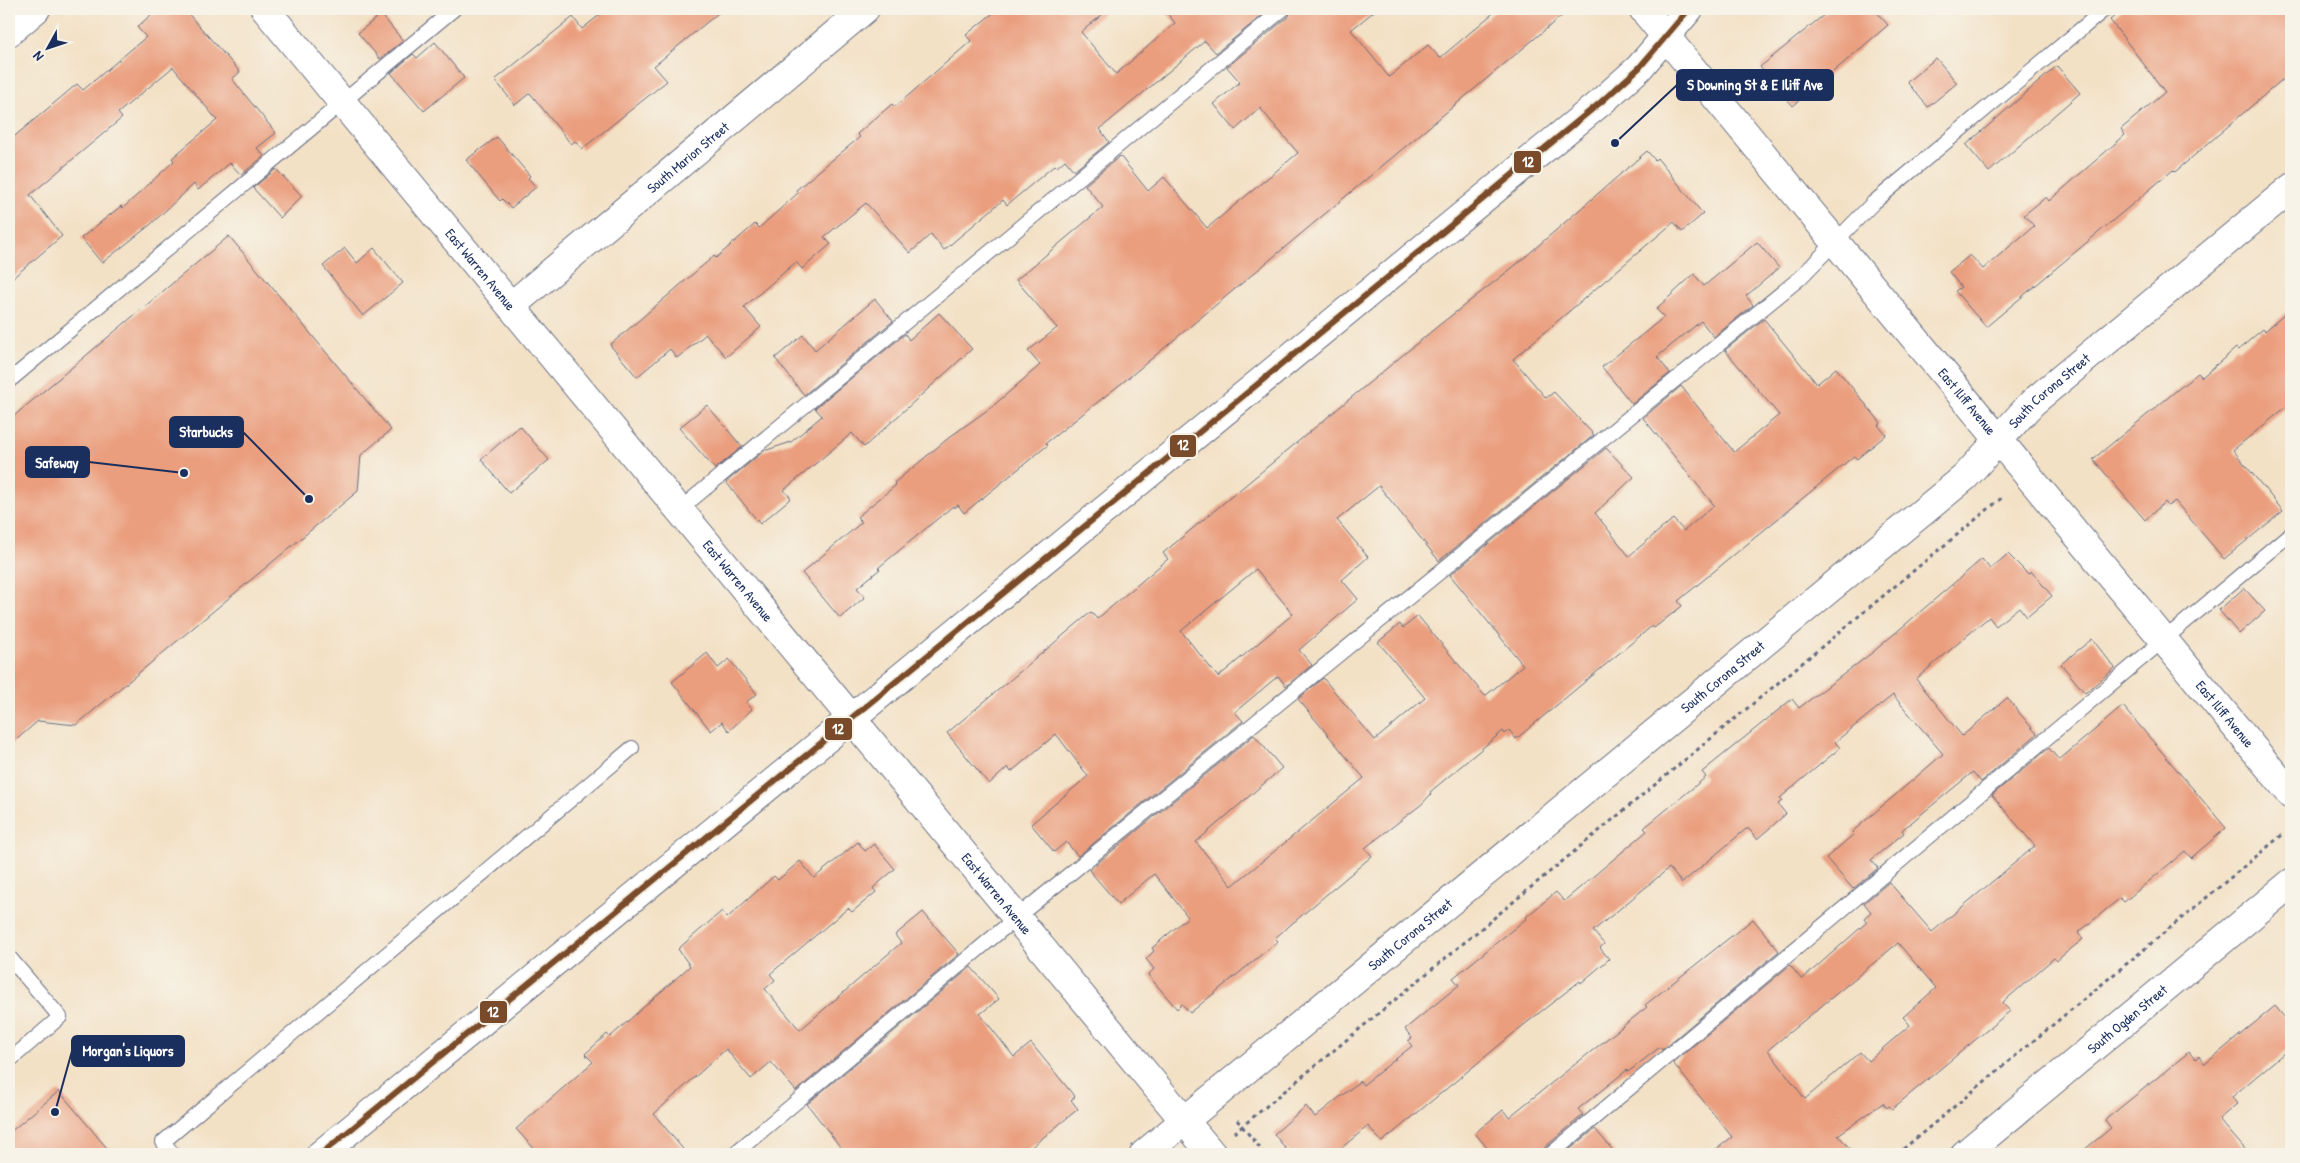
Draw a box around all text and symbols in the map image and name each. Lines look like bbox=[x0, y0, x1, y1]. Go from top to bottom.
north arrow bbox=[22, 22, 72, 72]
text: N bbox=[28, 47, 47, 66]
callout: S Downing St & E Iliff Ave bbox=[1677, 70, 1833, 100]
text: S Downing St & E Iliff Ave bbox=[1687, 74, 1823, 96]
street label: South Marion Street bbox=[643, 117, 733, 197]
line badge: 12 bbox=[1513, 150, 1542, 174]
text: 12 bbox=[1522, 152, 1534, 171]
street label: East Warren Avenue bbox=[441, 224, 520, 314]
street label: South Corona Street bbox=[2004, 349, 2094, 432]
street label: East Iliff Avenue bbox=[1934, 364, 2001, 439]
callout: Starbucks bbox=[170, 417, 243, 447]
text: Starbucks bbox=[179, 421, 233, 442]
line badge: 12 bbox=[1169, 434, 1197, 458]
text: 12 bbox=[1177, 435, 1189, 454]
callout: Safeway bbox=[26, 447, 89, 477]
text: Safeway bbox=[35, 452, 79, 474]
street label: East Warren Avenue bbox=[699, 536, 778, 626]
street label: South Corona Street bbox=[1676, 636, 1769, 717]
street label: East Iliff Avenue bbox=[2192, 676, 2259, 751]
line badge: 12 bbox=[824, 717, 853, 741]
text: 12 bbox=[832, 719, 844, 738]
street label: East Warren Avenue bbox=[958, 848, 1037, 939]
street label: South Corona Street bbox=[1364, 894, 1456, 974]
street label: South Ogden Street bbox=[2083, 980, 2171, 1058]
line badge: 12 bbox=[479, 1000, 508, 1024]
text: 12 bbox=[487, 1002, 499, 1021]
callout: Morgan's Liquors bbox=[72, 1036, 184, 1066]
text: Morgan's Liquors bbox=[82, 1040, 174, 1062]

